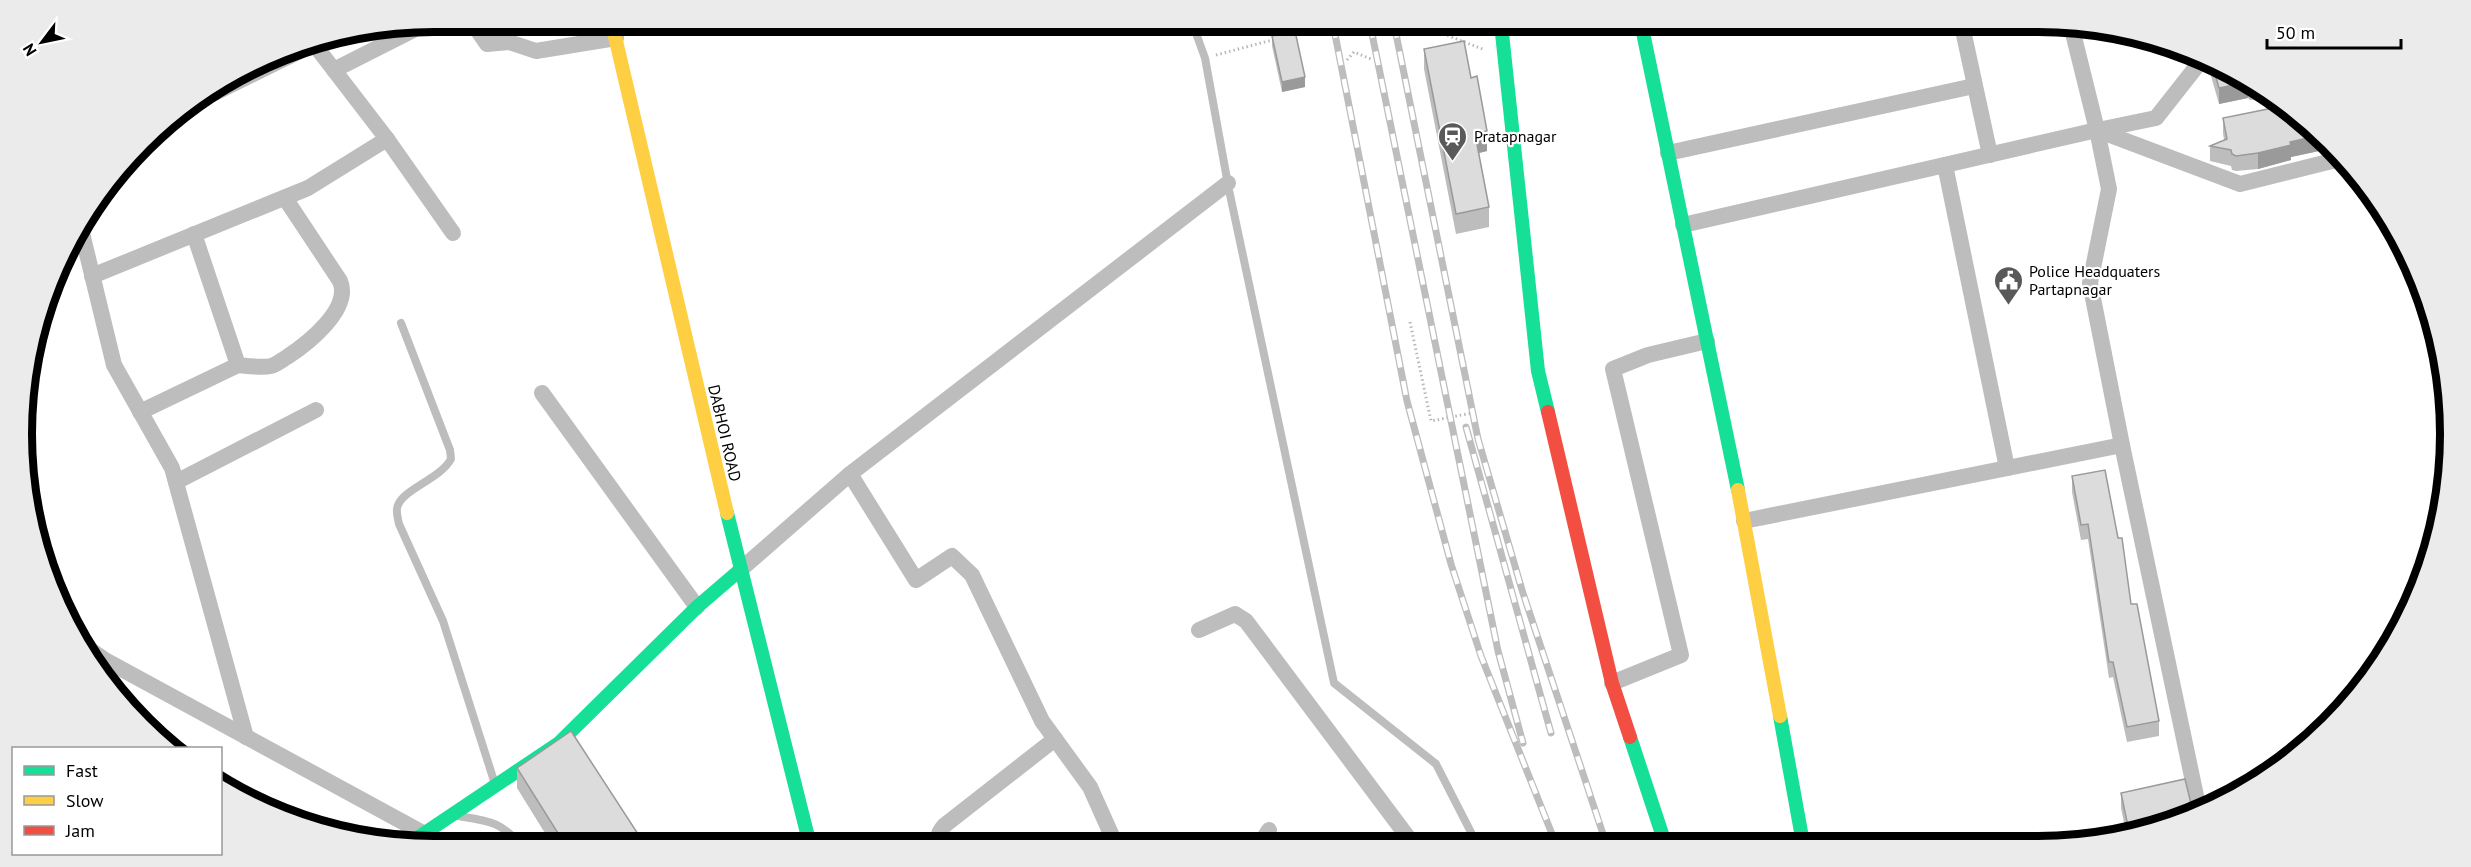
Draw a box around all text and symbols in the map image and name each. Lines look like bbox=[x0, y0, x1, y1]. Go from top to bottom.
north arrow bbox=[12, 12, 72, 72]
scale bar bbox=[2267, 12, 2400, 50]
text: 50 m bbox=[2276, 21, 2315, 44]
text: N bbox=[18, 40, 41, 60]
station icon: Pratapnagar bbox=[1437, 120, 1469, 162]
place label: Pratapnagar bbox=[1474, 126, 1557, 146]
place label: Police Headquaters Partapnagar bbox=[2029, 261, 2161, 299]
public building icon: Police Headquaters Partapnagar bbox=[1992, 264, 2024, 306]
street label: DABHOI ROAD bbox=[704, 383, 746, 483]
legend bbox=[12, 747, 222, 855]
text: Fast bbox=[66, 759, 98, 782]
text: Slow bbox=[66, 789, 104, 812]
text: Jam bbox=[65, 819, 95, 842]

